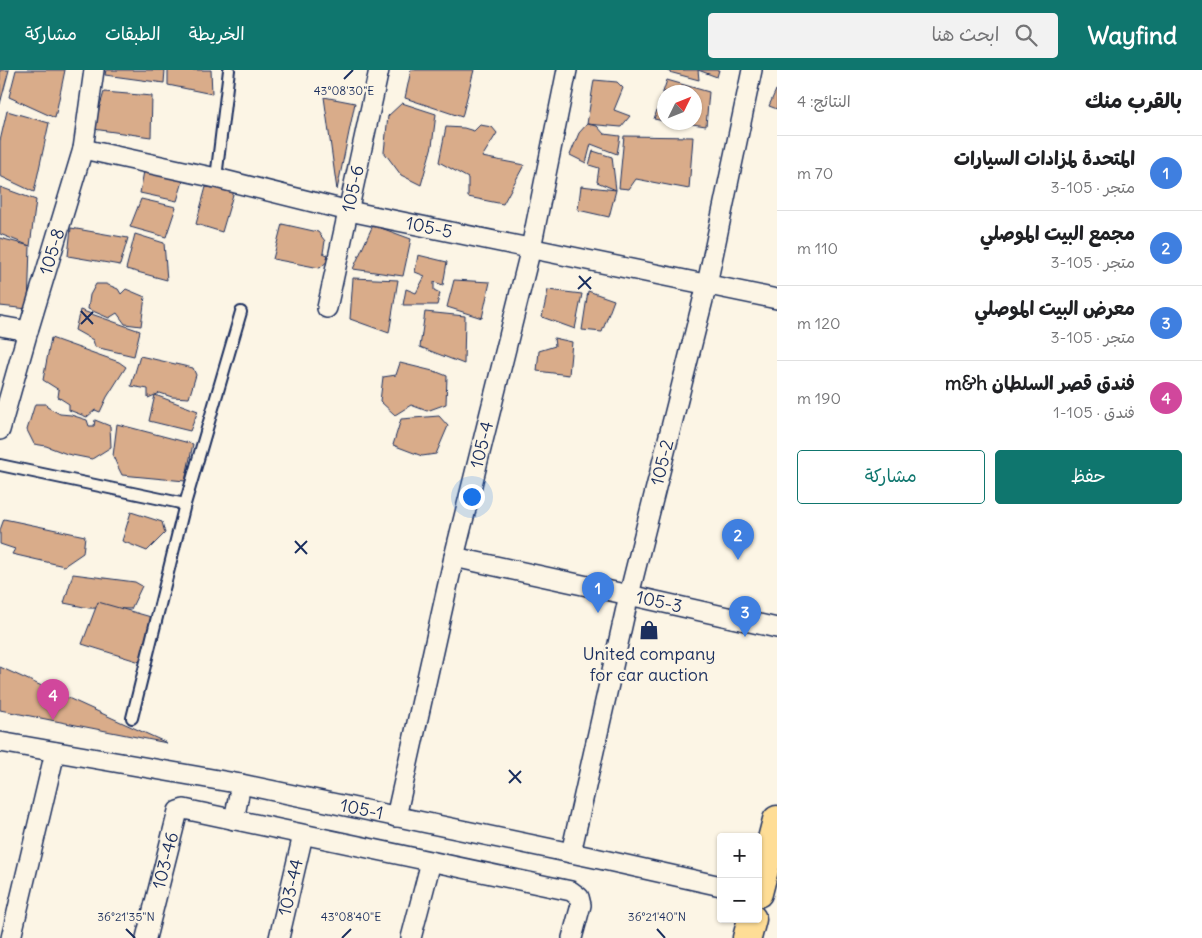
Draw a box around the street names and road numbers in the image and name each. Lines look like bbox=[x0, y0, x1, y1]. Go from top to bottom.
street label: 105-6 bbox=[336, 163, 369, 214]
street label: 105-5 bbox=[404, 211, 455, 243]
street label: 105-8 bbox=[34, 225, 69, 277]
street label: 105-4 bbox=[465, 419, 498, 471]
street label: 105-2 bbox=[645, 437, 679, 488]
street label: 105-3 bbox=[634, 585, 685, 618]
street label: 105-1 bbox=[338, 793, 385, 824]
street label: 103-46 bbox=[147, 829, 183, 891]
street label: 103-44 bbox=[273, 856, 308, 918]

